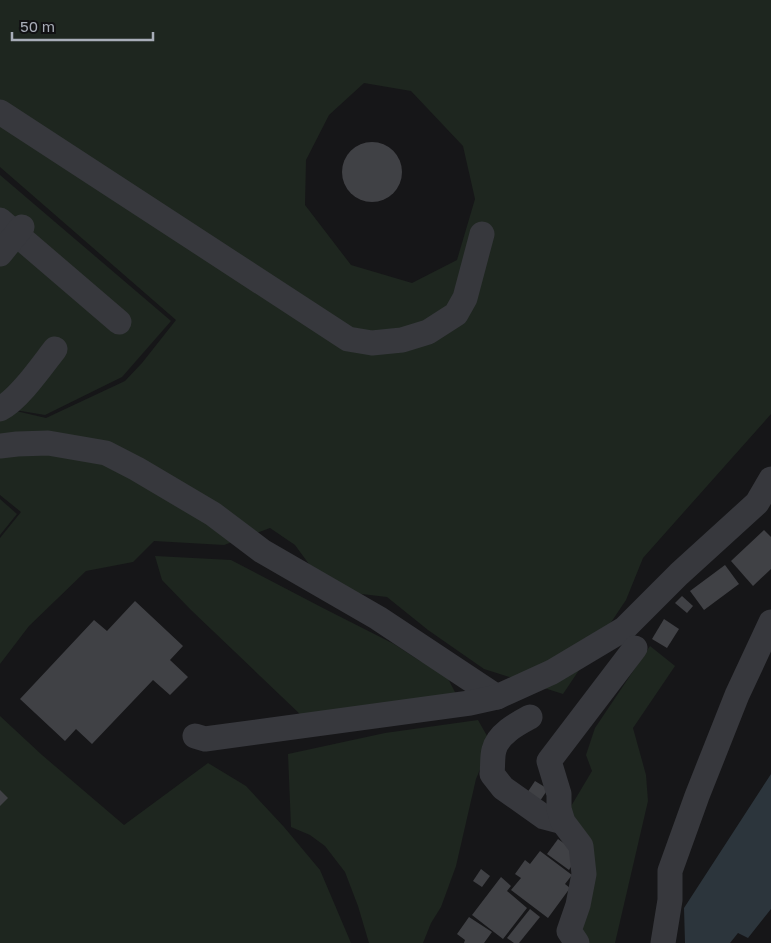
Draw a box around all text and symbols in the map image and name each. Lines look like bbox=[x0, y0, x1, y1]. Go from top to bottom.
scale bar bbox=[12, 10, 154, 42]
text: 50 m bbox=[20, 17, 55, 35]

